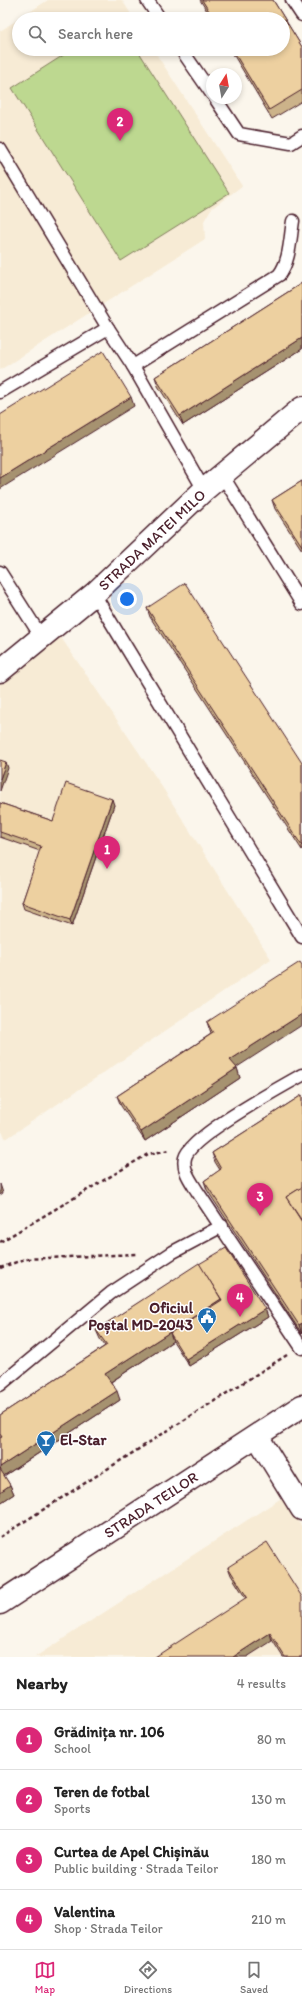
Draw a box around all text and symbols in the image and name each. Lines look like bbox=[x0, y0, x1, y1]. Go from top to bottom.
search box bbox=[12, 12, 290, 56]
icon: search bbox=[26, 23, 48, 45]
text: Search here bbox=[58, 25, 133, 43]
north arrow bbox=[206, 68, 242, 104]
pin: 2 bbox=[107, 108, 133, 141]
street label: STRADA MATEI MILO bbox=[95, 486, 209, 594]
your location bbox=[117, 589, 137, 609]
pin: 1 bbox=[94, 836, 120, 869]
pin: 3 bbox=[247, 1183, 273, 1216]
pin: 4 bbox=[227, 1284, 253, 1317]
place label: Oficiul Poștal MD-2043 bbox=[88, 1299, 194, 1335]
public building icon: Oficiul Poștal MD-2043 bbox=[196, 1306, 218, 1334]
bar icon: El-Star bbox=[35, 1429, 57, 1457]
place label: El-Star bbox=[60, 1431, 107, 1449]
street label: STRADA TEILOR bbox=[101, 1468, 201, 1542]
text: Nearby bbox=[16, 1673, 68, 1693]
text: 4 results bbox=[237, 1676, 286, 1691]
text: Grădinița nr. 106 bbox=[54, 1723, 164, 1741]
text: 1 bbox=[26, 1732, 32, 1747]
text: 80 m bbox=[257, 1732, 286, 1747]
text: School bbox=[54, 1741, 91, 1756]
text: Teren de fotbal bbox=[54, 1783, 149, 1801]
text: 2 bbox=[26, 1792, 32, 1807]
text: 130 m bbox=[251, 1792, 286, 1807]
text: Sports bbox=[54, 1801, 90, 1816]
text: Curtea de Apel Chișinău bbox=[54, 1843, 209, 1861]
text: 3 bbox=[25, 1852, 33, 1867]
text: 180 m bbox=[251, 1852, 286, 1867]
text: Public building · Strada Teilor bbox=[54, 1861, 218, 1876]
text: Valentina bbox=[54, 1903, 115, 1921]
text: 4 bbox=[25, 1912, 33, 1927]
text: 210 m bbox=[251, 1912, 286, 1927]
text: Shop · Strada Teilor bbox=[54, 1921, 163, 1936]
tab: Map bbox=[34, 1959, 56, 1996]
tab: Directions bbox=[124, 1959, 172, 1996]
tab: Saved bbox=[240, 1959, 268, 1996]

